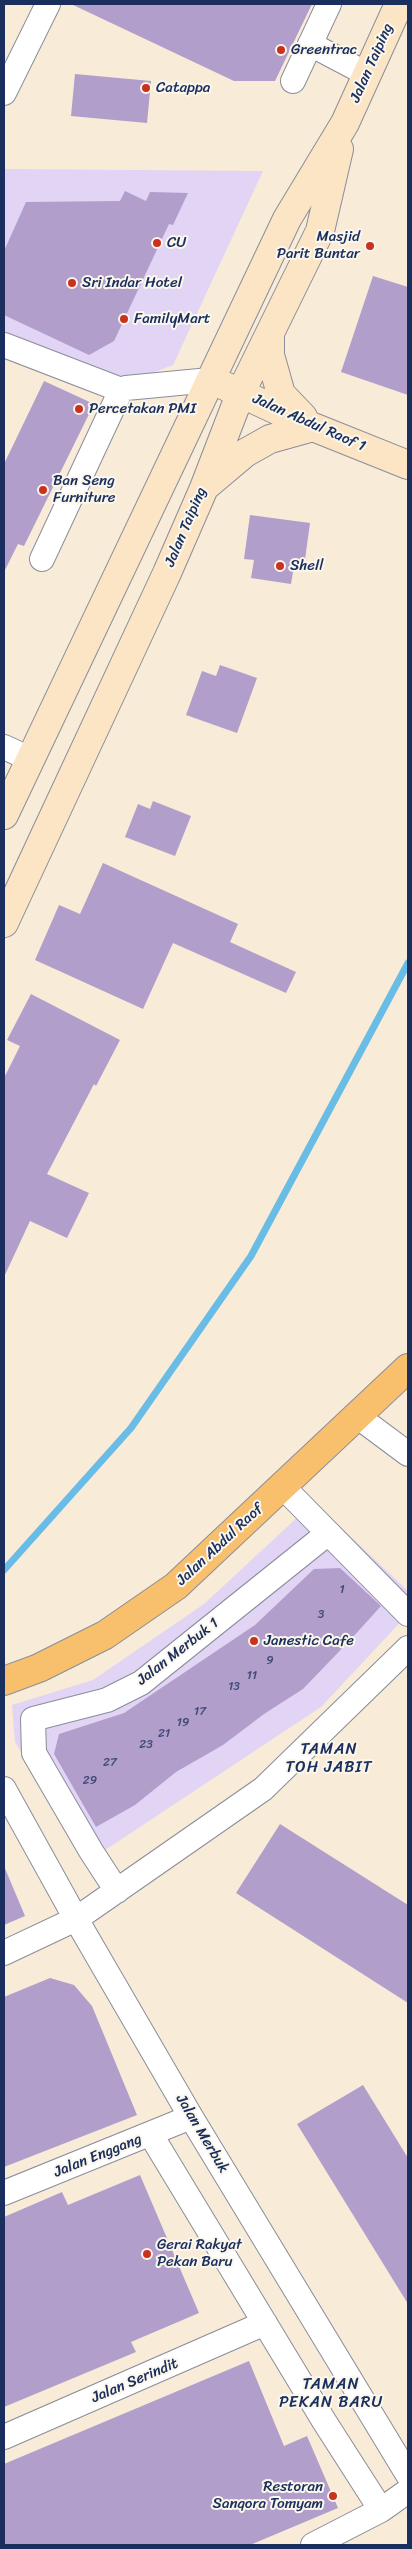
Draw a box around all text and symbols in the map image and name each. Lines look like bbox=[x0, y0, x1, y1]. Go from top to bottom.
street label: Jalan Taiping bbox=[347, 21, 397, 105]
place label: Greentrac bbox=[291, 41, 357, 59]
marker: Greentrac bbox=[275, 44, 287, 56]
place label: Catappa bbox=[156, 79, 210, 97]
marker: Catappa bbox=[140, 82, 152, 94]
place label: Masjid Parit Buntar bbox=[277, 228, 360, 263]
place label: CU bbox=[167, 234, 186, 252]
marker: CU bbox=[151, 237, 163, 249]
marker: Masjid Parit Buntar bbox=[364, 240, 376, 252]
place label: Sri Indar Hotel bbox=[82, 274, 182, 292]
marker: Sri Indar Hotel bbox=[66, 277, 78, 289]
place label: FamilyMart bbox=[134, 310, 210, 328]
marker: FamilyMart bbox=[118, 313, 130, 325]
street label: Jalan Abdul Raof 1 bbox=[250, 390, 368, 456]
place label: Percetakan PMI bbox=[89, 400, 196, 418]
marker: Percetakan PMI bbox=[73, 403, 85, 415]
place label: Ban Seng Furniture bbox=[53, 472, 116, 507]
marker: Ban Seng Furniture bbox=[37, 484, 49, 496]
street label: Jalan Taiping bbox=[161, 484, 211, 570]
place label: Shell bbox=[290, 557, 324, 575]
marker: Shell bbox=[274, 560, 286, 572]
street label: Jalan Abdul Raof bbox=[173, 1500, 267, 1590]
house number: 1 bbox=[339, 1583, 345, 1597]
house number: 3 bbox=[318, 1608, 324, 1622]
street label: Jalan Merbuk 1 bbox=[134, 1614, 222, 1690]
place label: Janestic Cafe bbox=[264, 1632, 354, 1650]
marker: Janestic Cafe bbox=[248, 1635, 260, 1647]
house number: 9 bbox=[266, 1654, 274, 1668]
house number: 11 bbox=[247, 1669, 257, 1683]
house number: 13 bbox=[228, 1680, 240, 1694]
house number: 17 bbox=[194, 1705, 206, 1719]
house number: 19 bbox=[177, 1716, 189, 1730]
house number: 21 bbox=[158, 1727, 170, 1741]
house number: 23 bbox=[139, 1738, 153, 1752]
district label: TAMAN TOH JABIT bbox=[285, 1740, 373, 1778]
house number: 27 bbox=[103, 1756, 117, 1770]
house number: 29 bbox=[83, 1774, 97, 1788]
street label: Jalan Merbuk bbox=[172, 2091, 232, 2177]
street label: Jalan Enggang bbox=[51, 2130, 145, 2182]
place label: Gerai Rakyat Pekan Baru bbox=[157, 2236, 242, 2271]
marker: Gerai Rakyat Pekan Baru bbox=[141, 2248, 153, 2260]
street label: Jalan Serindit bbox=[89, 2355, 181, 2407]
district label: TAMAN PEKAN BARU bbox=[278, 2375, 384, 2413]
place label: Restoran Sanqora Tomyam bbox=[212, 2478, 323, 2513]
marker: Restoran Sanqora Tomyam bbox=[327, 2490, 339, 2502]

